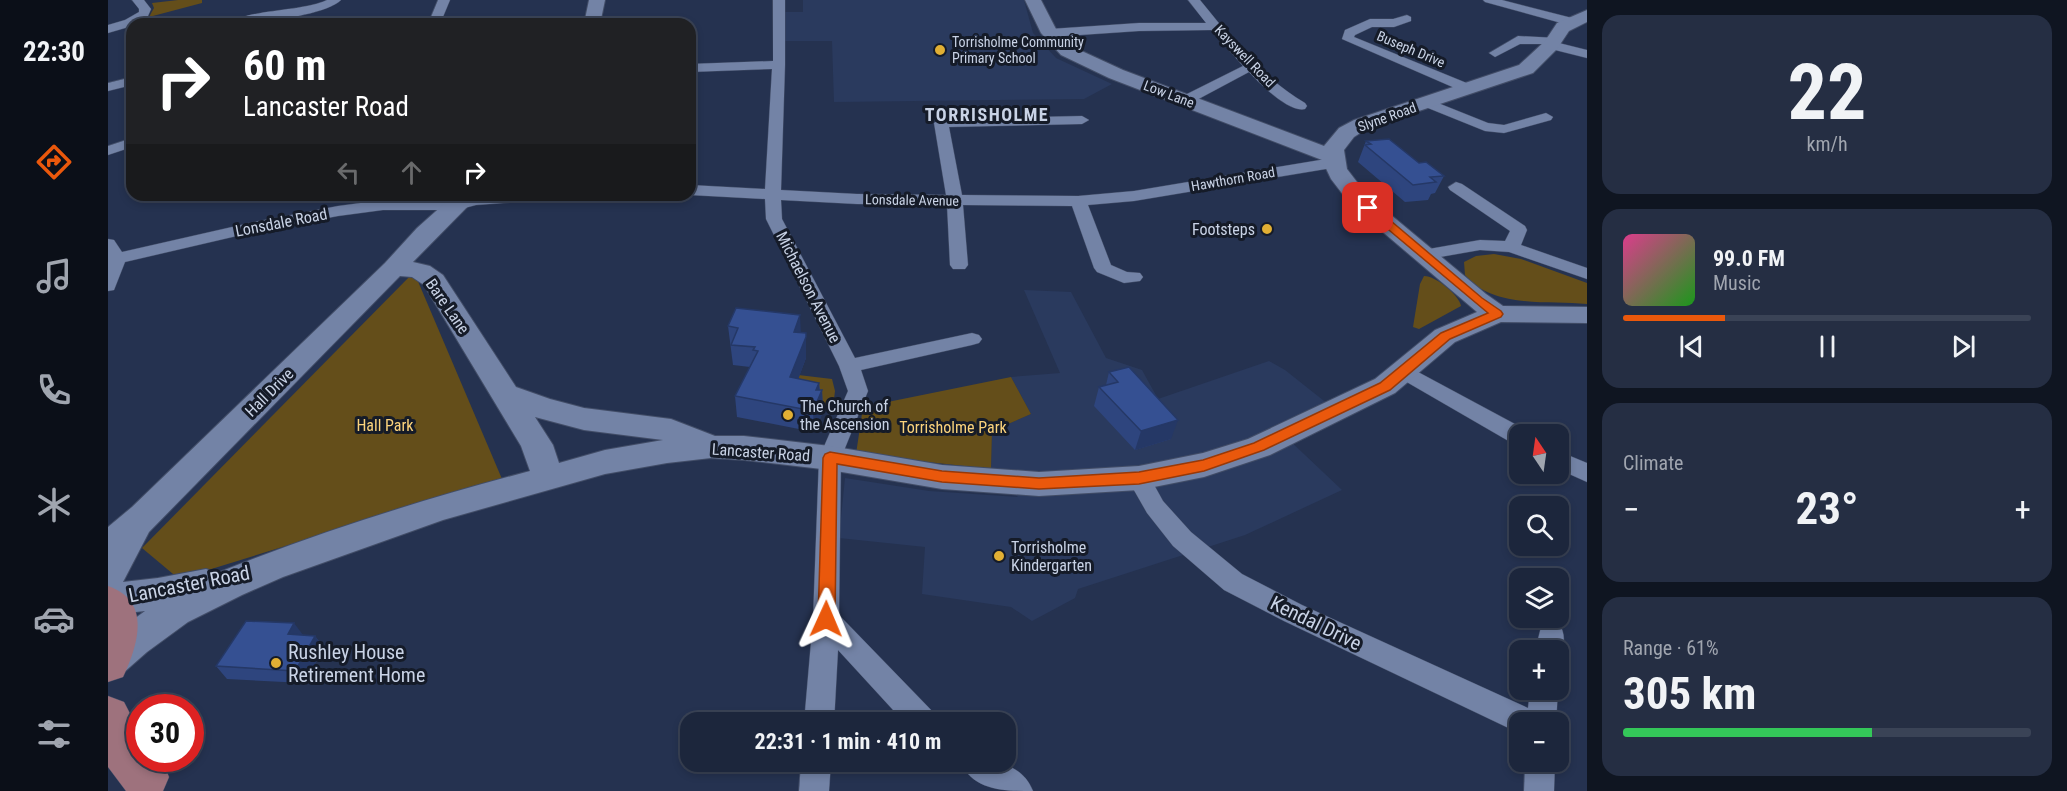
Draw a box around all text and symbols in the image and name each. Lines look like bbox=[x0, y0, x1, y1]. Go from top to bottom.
street label: Kayswell Road bbox=[1212, 22, 1278, 90]
street label: Buseph Drive bbox=[1375, 28, 1448, 71]
place label: Torrisholme Community Primary School bbox=[952, 34, 1084, 66]
text: 22:30 bbox=[23, 36, 85, 68]
text: 60 m bbox=[243, 41, 326, 90]
icon: right bbox=[144, 42, 222, 120]
marker: Torrisholme Community Primary School bbox=[933, 43, 947, 57]
text: 22 bbox=[1788, 47, 1866, 138]
street label: Low Lane bbox=[1142, 77, 1197, 111]
text: Lancaster Road bbox=[243, 91, 409, 123]
street label: Slyne Road bbox=[1356, 99, 1418, 135]
district label: TORRISHOLME bbox=[925, 104, 1049, 125]
text: km/h bbox=[1806, 132, 1848, 156]
icon: directions bbox=[33, 141, 75, 183]
icon: left bbox=[332, 156, 365, 189]
icon: ahead bbox=[395, 156, 428, 189]
icon: right bbox=[458, 156, 491, 189]
street label: Hawthorn Road bbox=[1190, 164, 1276, 194]
pin bbox=[1342, 182, 1393, 233]
street label: Lonsdale Avenue bbox=[865, 191, 959, 209]
icon: arrive bbox=[1351, 191, 1384, 224]
street label: Lonsdale Road bbox=[234, 204, 329, 241]
place label: Footsteps bbox=[1192, 220, 1255, 239]
marker: Footsteps bbox=[1260, 222, 1274, 236]
street label: Michaelson Avenue bbox=[772, 228, 845, 346]
text: 99.0 FM bbox=[1713, 246, 1785, 271]
icon: music bbox=[33, 255, 75, 297]
text: Music bbox=[1713, 271, 1761, 295]
street label: Bare Lane bbox=[422, 275, 473, 337]
icon: previous bbox=[1675, 330, 1708, 363]
icon: pause bbox=[1811, 330, 1844, 363]
icon: next bbox=[1947, 330, 1980, 363]
street label: Hall Drive bbox=[241, 364, 297, 420]
icon: phone bbox=[33, 369, 75, 411]
place label: The Church of the Ascension bbox=[800, 397, 890, 434]
marker: The Church of the Ascension bbox=[781, 408, 795, 422]
park label: Hall Park bbox=[356, 416, 414, 435]
park label: Torrisholme Park bbox=[899, 418, 1008, 437]
north arrow bbox=[1509, 424, 1569, 484]
map controls bbox=[1509, 424, 1569, 772]
street label: Lancaster Road bbox=[711, 440, 811, 465]
text: Climate bbox=[1623, 451, 1683, 475]
text: 23° bbox=[1796, 482, 1859, 535]
icon: climate bbox=[33, 484, 75, 526]
text: − bbox=[1623, 490, 1640, 529]
text: + bbox=[2015, 490, 2031, 529]
button: search bbox=[1509, 496, 1569, 556]
place label: Torrisholme Kindergarten bbox=[1011, 538, 1092, 575]
marker: Torrisholme Kindergarten bbox=[992, 549, 1006, 563]
street label: Lancaster Road bbox=[126, 560, 252, 608]
button: layers bbox=[1509, 568, 1569, 628]
position arrow bbox=[794, 587, 858, 651]
street label: Kendal Drive bbox=[1267, 591, 1365, 655]
icon: car bbox=[33, 598, 75, 640]
text: Range · 61% bbox=[1623, 636, 1719, 660]
place label: Rushley House Retirement Home bbox=[288, 640, 425, 687]
button: + bbox=[1509, 640, 1569, 700]
marker: Rushley House Retirement Home bbox=[269, 656, 283, 670]
text: 305 km bbox=[1623, 667, 1756, 720]
speed limit sign: 30 bbox=[126, 694, 204, 772]
button: − bbox=[1509, 712, 1569, 772]
icon: filters bbox=[33, 713, 75, 755]
text: 22:31 · 1 min · 410 m bbox=[755, 729, 941, 754]

